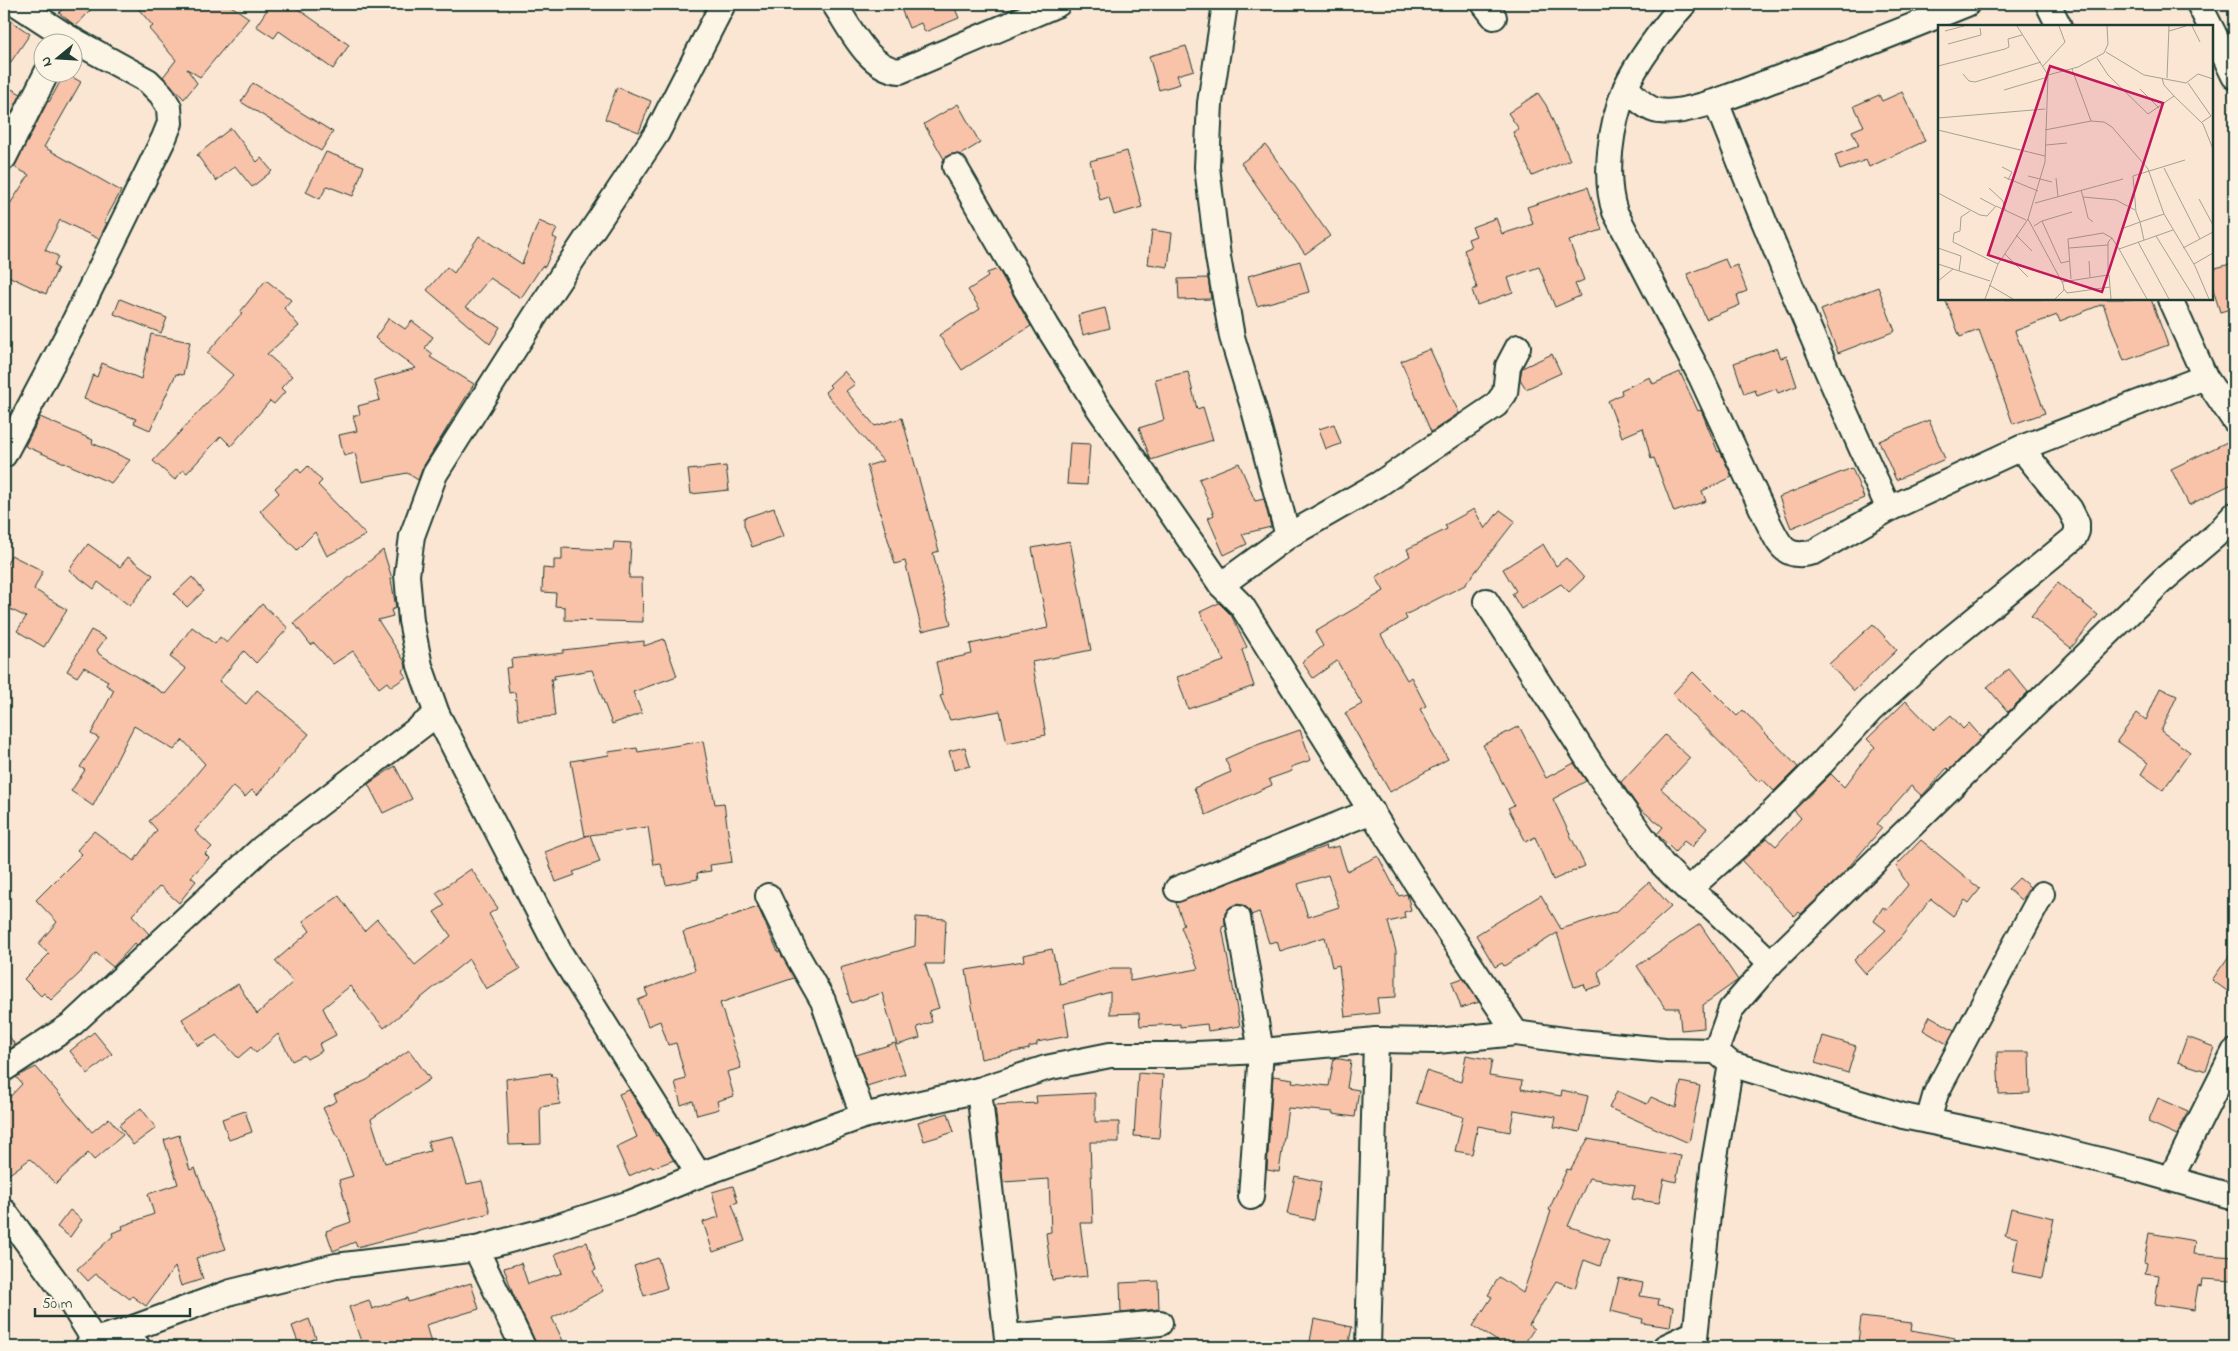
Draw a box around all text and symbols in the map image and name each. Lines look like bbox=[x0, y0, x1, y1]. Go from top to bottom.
inset map bbox=[1938, 25, 2213, 300]
north arrow bbox=[32, 32, 82, 82]
text: N bbox=[36, 54, 59, 69]
scale bar bbox=[35, 1286, 190, 1318]
text: 50 m bbox=[42, 1293, 73, 1315]

